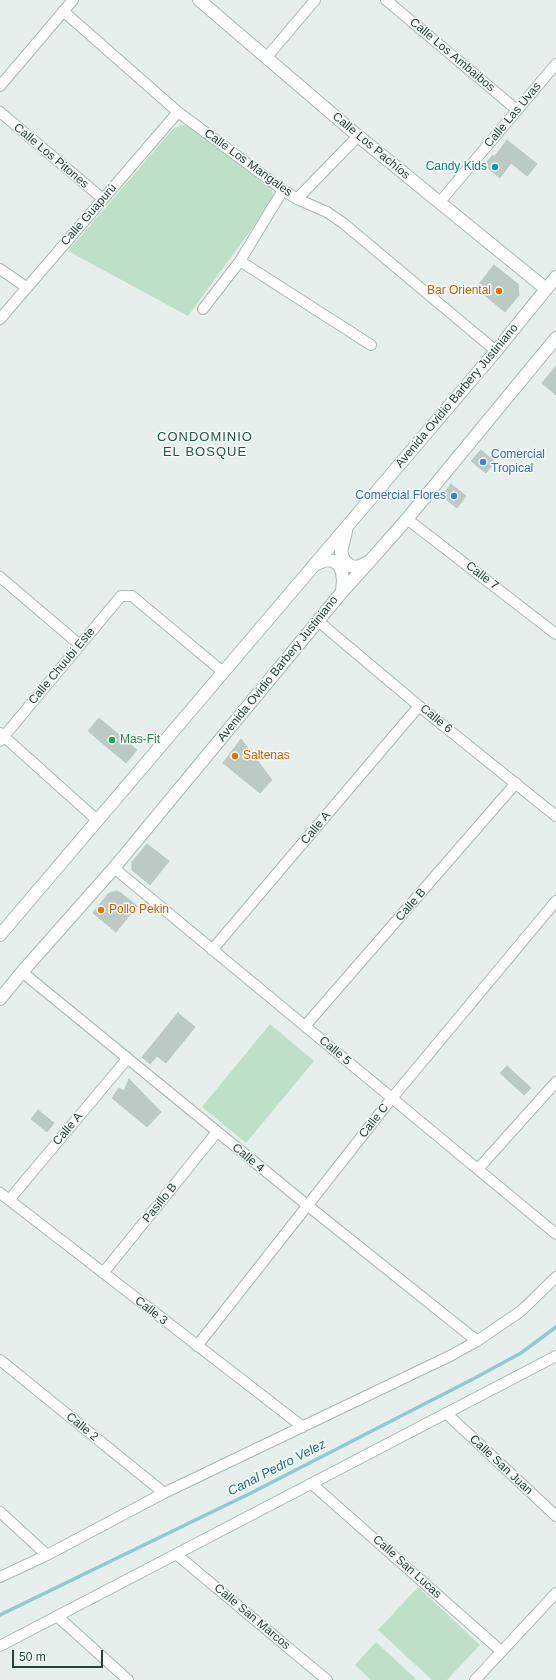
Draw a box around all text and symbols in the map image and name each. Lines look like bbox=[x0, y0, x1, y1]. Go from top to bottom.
street label: Calle Los Ambaibos bbox=[406, 15, 498, 95]
street label: Calle Las Uvas bbox=[482, 79, 544, 151]
street label: Calle Los Pachíos bbox=[329, 109, 413, 183]
street label: Calle Los Pitones bbox=[11, 120, 91, 192]
street label: Calle Los Mangales bbox=[201, 126, 295, 200]
place label: Candy Kids bbox=[426, 160, 487, 174]
marker: Candy Kids bbox=[490, 162, 500, 172]
street label: Calle Guapurú bbox=[58, 181, 120, 249]
place label: Bar Oriental bbox=[427, 284, 491, 298]
marker: Bar Oriental bbox=[494, 286, 504, 296]
street label: Avenida Ovidio Barbery Justiniano bbox=[393, 321, 521, 471]
district label: CONDOMINIO EL BOSQUE bbox=[157, 429, 253, 460]
place label: Comercial Tropical bbox=[491, 448, 545, 476]
marker: Comercial Tropical bbox=[478, 457, 488, 467]
place label: Comercial Flores bbox=[355, 489, 446, 503]
marker: Comercial Flores bbox=[449, 491, 459, 501]
street label: Calle 7 bbox=[463, 559, 501, 593]
street label: Avenida Ovidio Barbery Justiniano bbox=[215, 593, 341, 745]
street label: Calle Chuubi Este bbox=[26, 625, 98, 707]
street label: Calle 6 bbox=[417, 702, 455, 736]
place label: Mas-Fit bbox=[120, 733, 160, 747]
marker: Mas-Fit bbox=[107, 735, 117, 745]
place label: Saltenas bbox=[243, 749, 290, 763]
marker: Saltenas bbox=[230, 751, 240, 761]
street label: Calle A bbox=[298, 809, 334, 847]
street label: Calle B bbox=[393, 886, 429, 924]
place label: Pollo Pekin bbox=[109, 903, 169, 917]
marker: Pollo Pekin bbox=[96, 905, 106, 915]
street label: Calle 5 bbox=[316, 1033, 354, 1069]
street label: Calle C bbox=[356, 1101, 392, 1141]
street label: Calle A bbox=[50, 1110, 86, 1148]
street label: Calle 4 bbox=[229, 1141, 267, 1175]
street label: Pasillo B bbox=[140, 1180, 180, 1226]
street label: Calle 3 bbox=[132, 1294, 170, 1328]
street label: Calle 2 bbox=[63, 1410, 101, 1444]
street label: Calle San Juan bbox=[466, 1432, 536, 1498]
water label: Canal Pedro Velez bbox=[225, 1437, 329, 1499]
street label: Calle San Lucas bbox=[370, 1532, 444, 1602]
street label: Calle San Marcos bbox=[211, 1581, 293, 1653]
scale bar bbox=[14, 1642, 105, 1668]
text: 50 m bbox=[19, 1650, 46, 1664]

